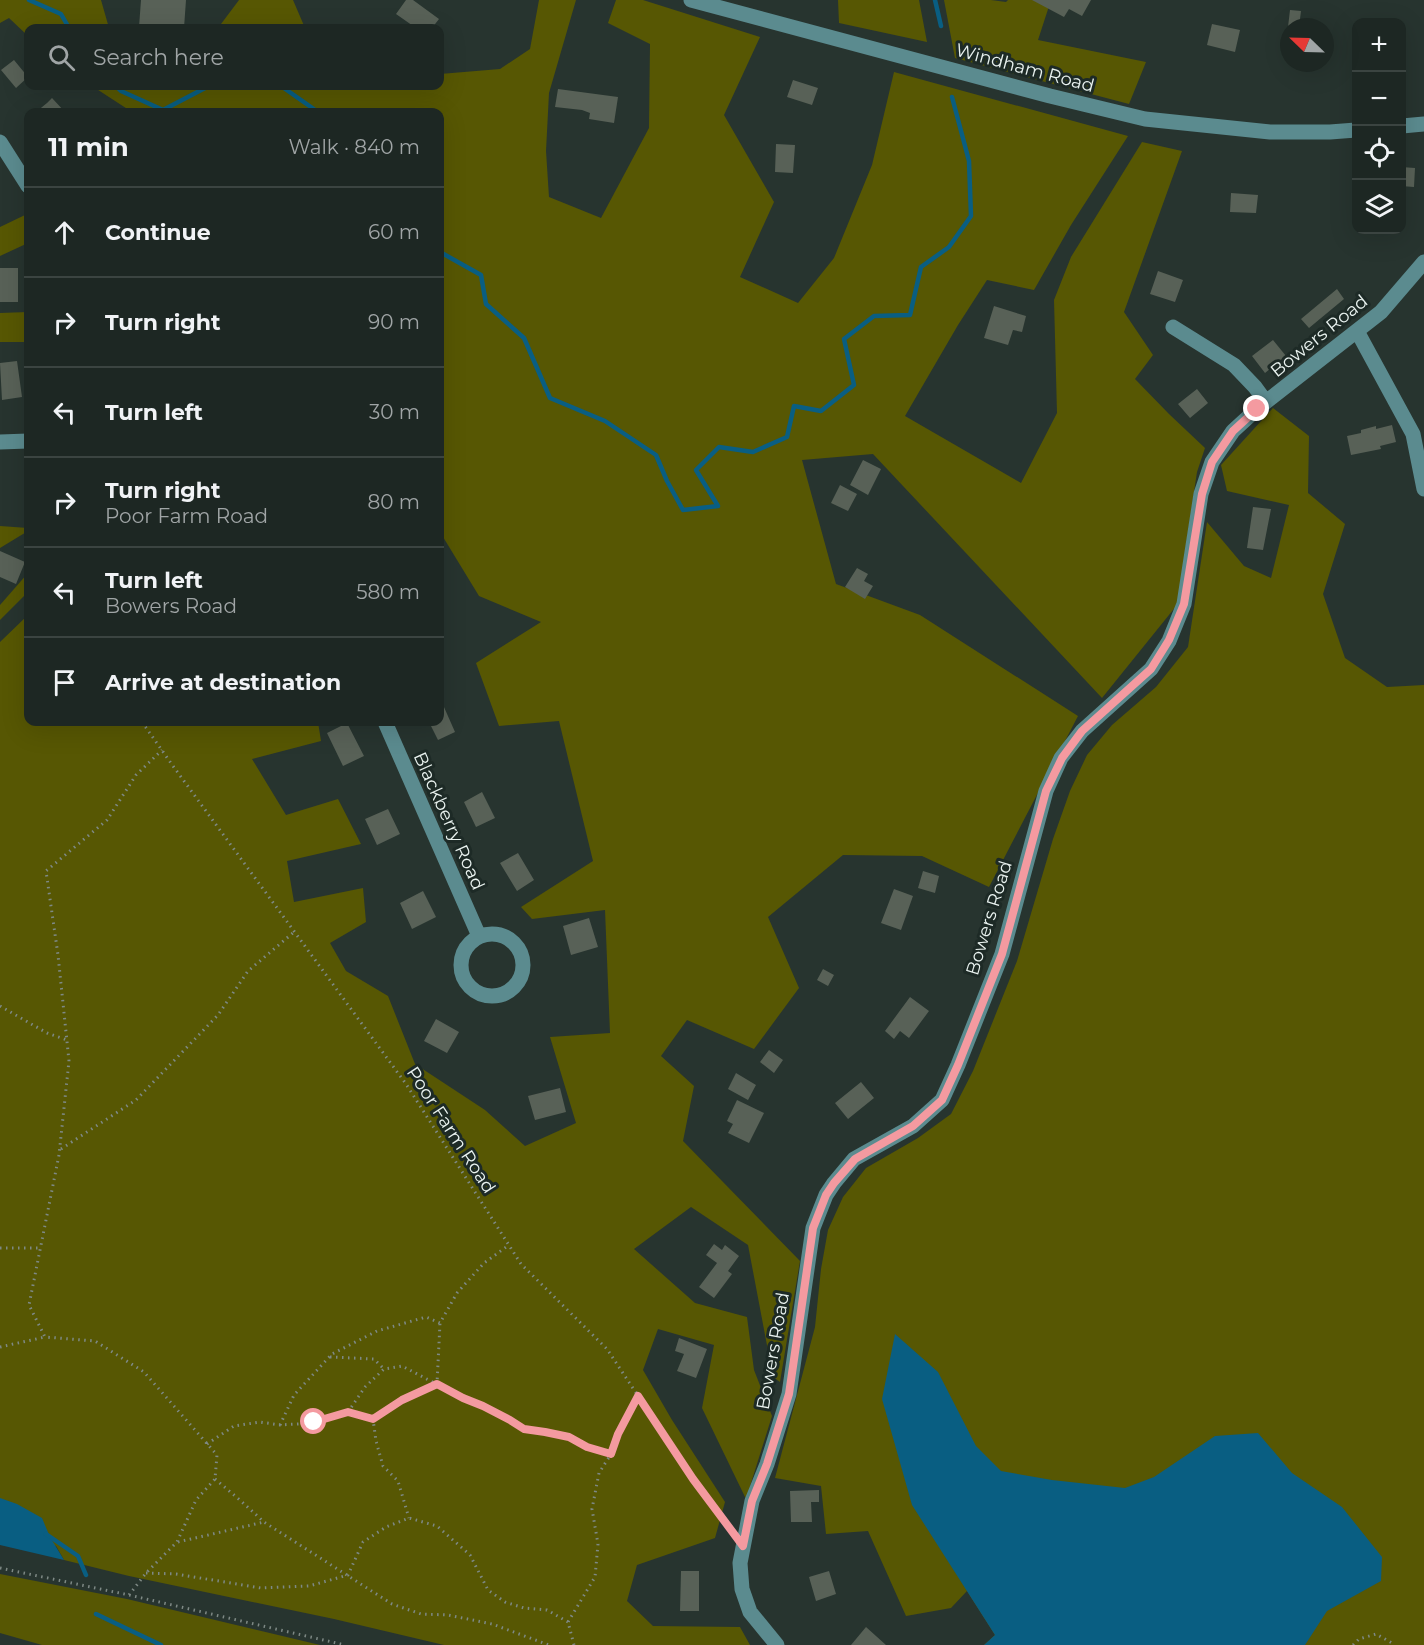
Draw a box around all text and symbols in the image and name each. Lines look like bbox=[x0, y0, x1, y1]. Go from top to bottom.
north arrow bbox=[1280, 18, 1334, 72]
map controls bbox=[1352, 18, 1406, 234]
button: + bbox=[1352, 18, 1406, 72]
search box bbox=[24, 24, 444, 90]
street label: Windham Road bbox=[953, 39, 1097, 97]
icon: search bbox=[45, 41, 78, 74]
text: Search here bbox=[93, 44, 224, 71]
button: − bbox=[1352, 72, 1406, 126]
button: locate bbox=[1352, 126, 1406, 180]
text: 11 min bbox=[48, 131, 129, 163]
text: Walk · 840 m bbox=[289, 135, 420, 159]
button: layers bbox=[1352, 180, 1406, 234]
icon: ahead bbox=[48, 216, 81, 249]
text: Continue bbox=[105, 219, 211, 246]
text: 60 m bbox=[368, 220, 420, 244]
street label: Bowers Road bbox=[1266, 290, 1372, 382]
icon: right bbox=[48, 306, 81, 339]
text: Turn right bbox=[105, 309, 220, 336]
text: 90 m bbox=[368, 310, 420, 334]
route end bbox=[1243, 395, 1269, 421]
icon: left bbox=[48, 396, 81, 429]
text: Turn left bbox=[105, 399, 203, 426]
text: 30 m bbox=[369, 400, 420, 424]
text: Turn right bbox=[105, 477, 220, 504]
icon: right bbox=[48, 486, 81, 519]
text: 80 m bbox=[368, 490, 420, 514]
text: Poor Farm Road bbox=[105, 504, 268, 528]
text: Turn left bbox=[105, 567, 203, 594]
icon: left bbox=[48, 576, 81, 609]
text: 580 m bbox=[356, 580, 420, 604]
text: Bowers Road bbox=[105, 594, 237, 618]
icon: arrive bbox=[48, 666, 81, 699]
text: Arrive at destination bbox=[105, 669, 341, 696]
street label: Blackberry Road bbox=[409, 749, 489, 893]
street label: Bowers Road bbox=[961, 858, 1017, 978]
street label: Poor Farm Road bbox=[402, 1062, 500, 1198]
street label: Bowers Road bbox=[752, 1291, 794, 1411]
route start bbox=[300, 1408, 326, 1434]

